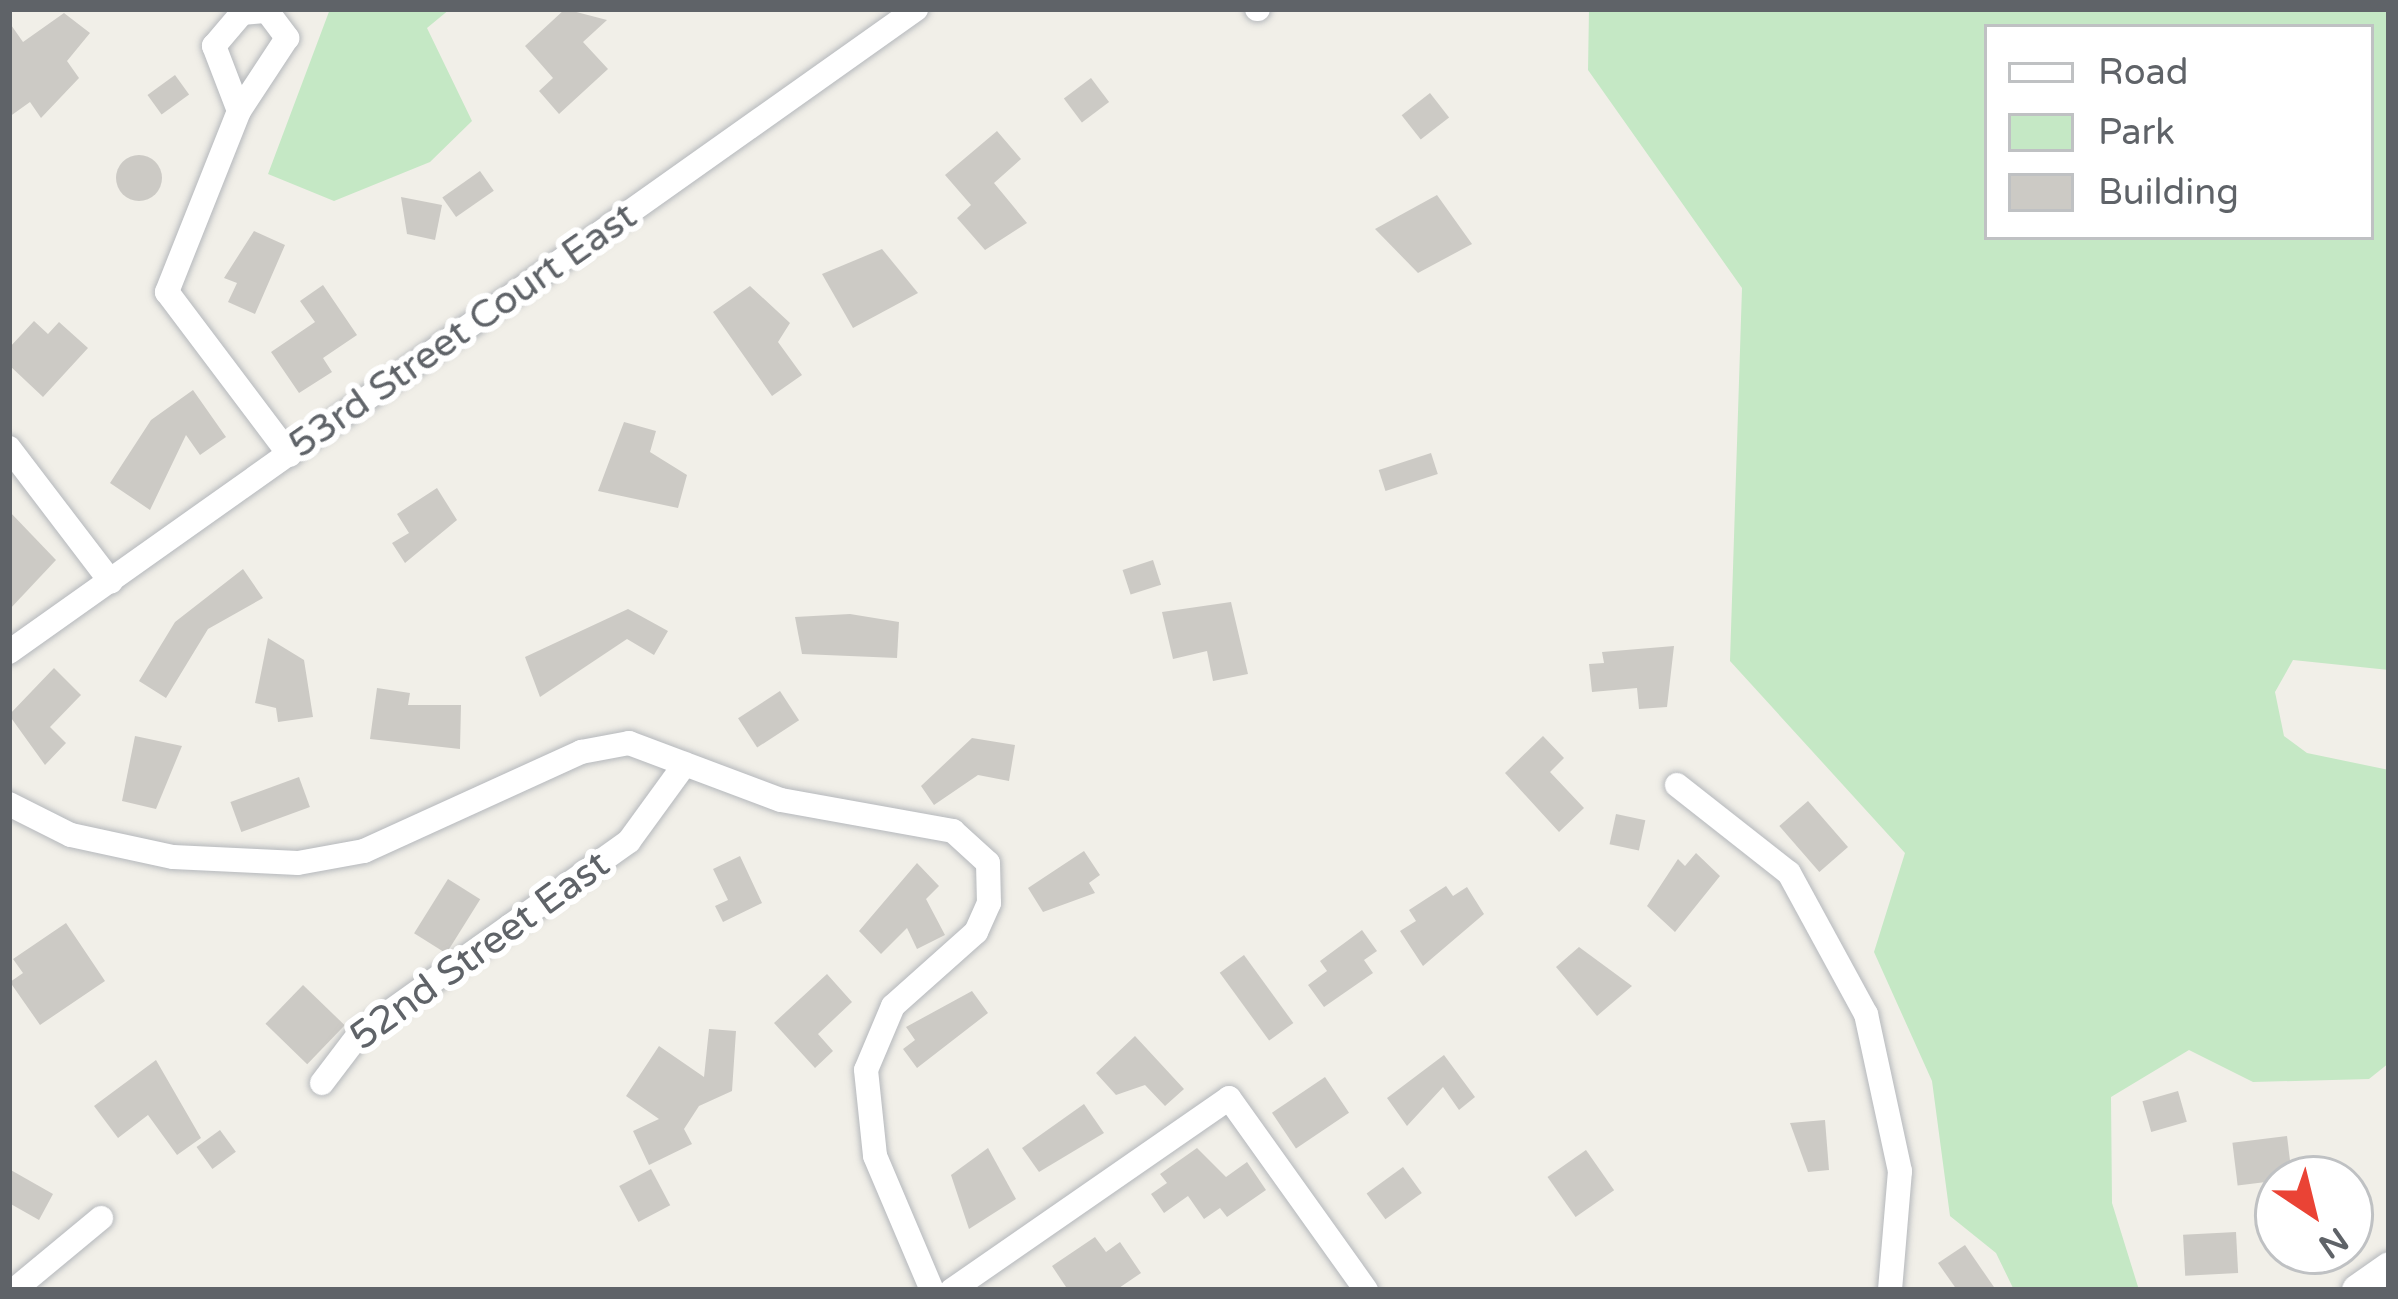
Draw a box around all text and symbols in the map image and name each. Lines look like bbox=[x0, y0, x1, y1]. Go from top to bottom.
legend bbox=[1984, 24, 2374, 240]
text: Road bbox=[2098, 51, 2188, 94]
text: Park bbox=[2098, 111, 2175, 154]
text: Building bbox=[2098, 171, 2239, 214]
street label: 53rd Street Court East bbox=[280, 193, 646, 469]
street label: 52nd Street East bbox=[341, 841, 619, 1061]
north arrow bbox=[2254, 1155, 2374, 1275]
text: N bbox=[2311, 1219, 2355, 1266]

